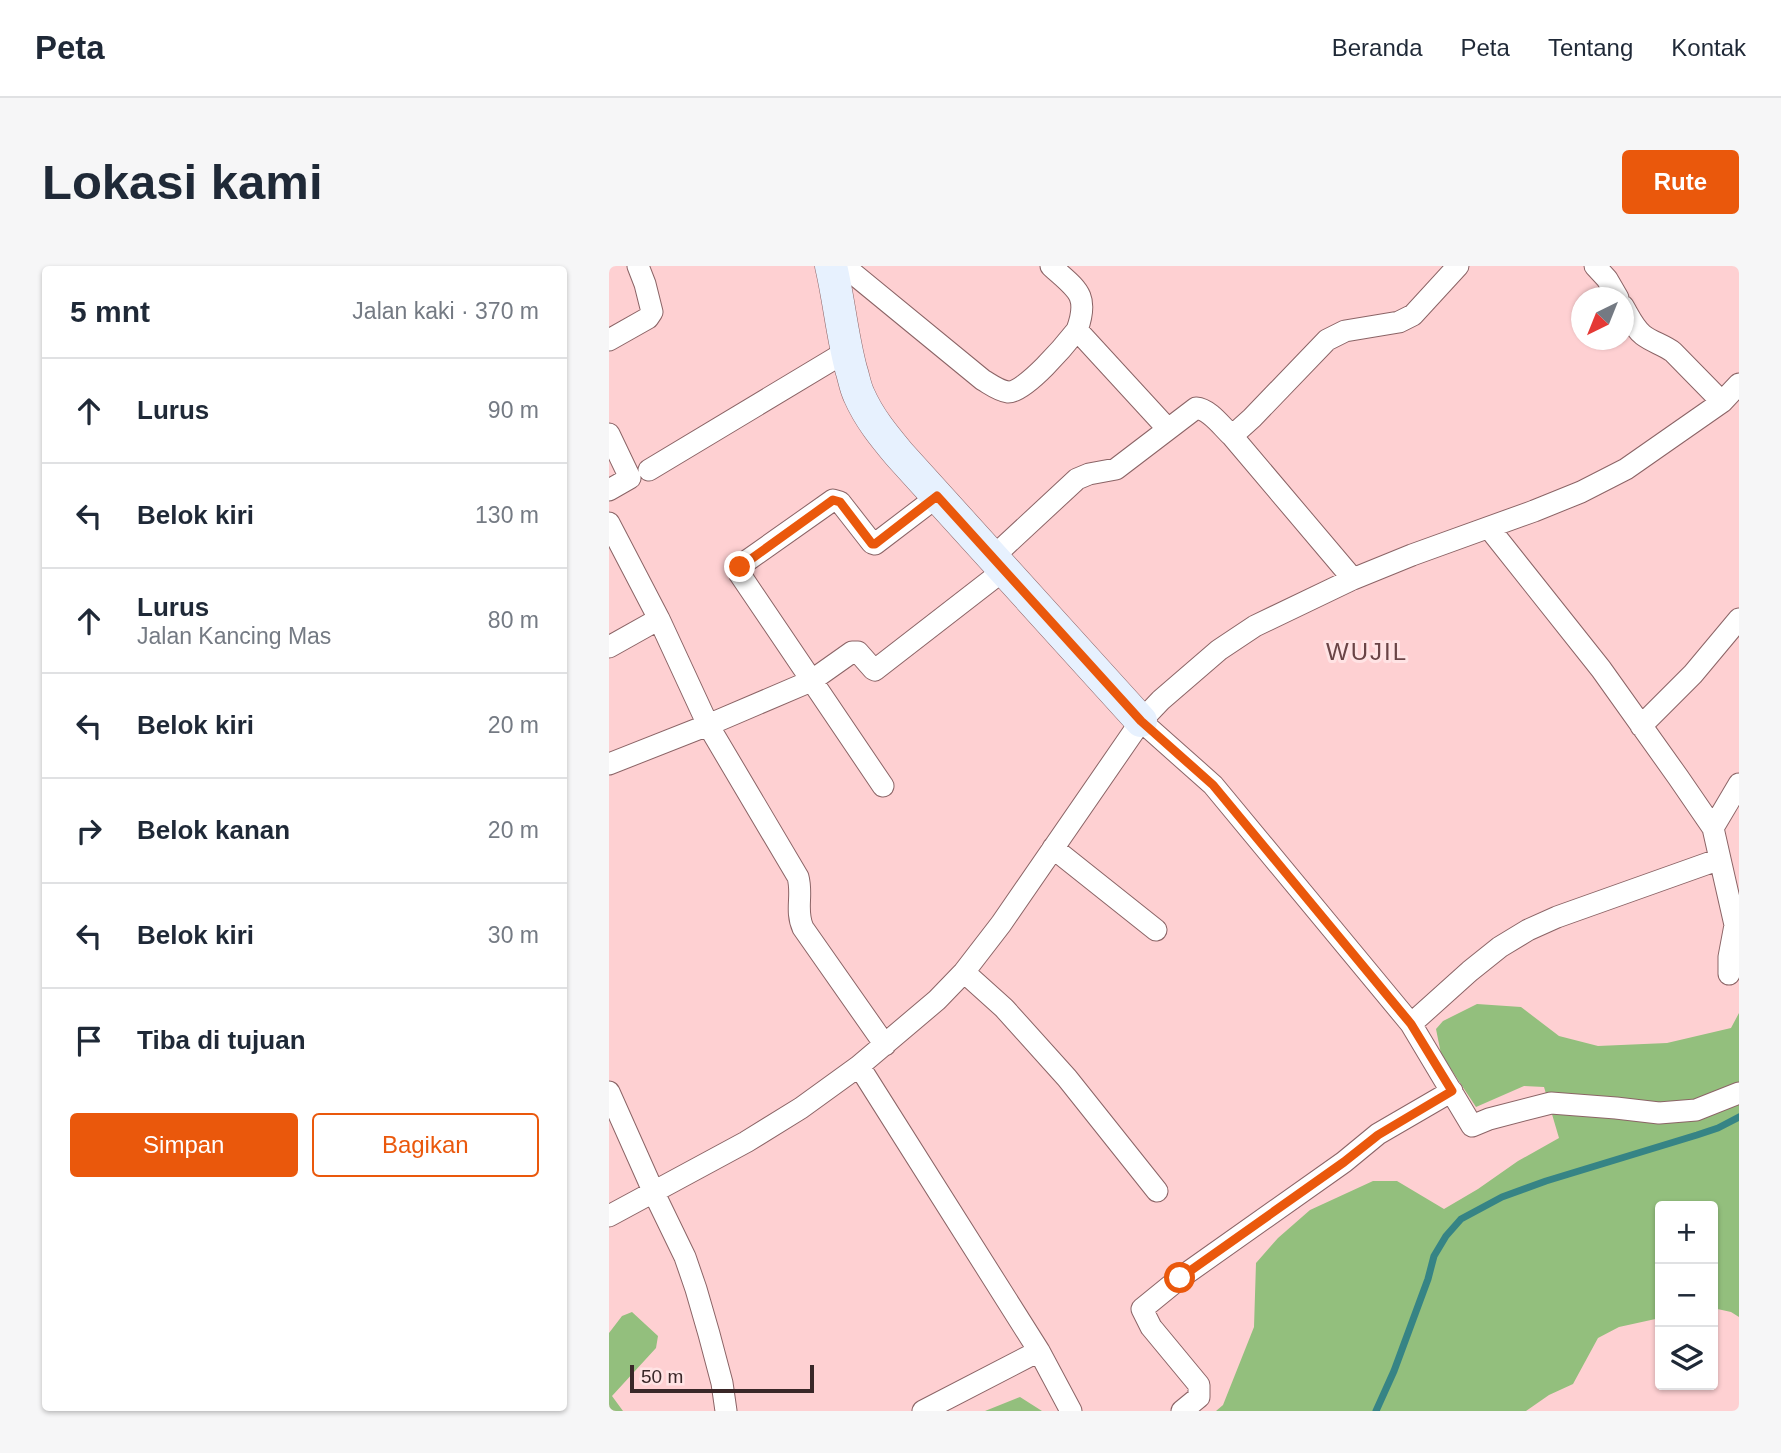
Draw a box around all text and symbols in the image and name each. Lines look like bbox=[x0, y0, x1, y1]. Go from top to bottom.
text: Peta bbox=[35, 29, 105, 66]
text: Beranda bbox=[1332, 34, 1423, 61]
text: Peta bbox=[1461, 34, 1510, 61]
text: Tentang bbox=[1548, 34, 1633, 61]
text: Kontak bbox=[1671, 34, 1746, 61]
button: Rute bbox=[1622, 150, 1739, 214]
text: Lokasi kami bbox=[42, 155, 323, 209]
north arrow bbox=[1571, 287, 1634, 350]
text: 5 mnt bbox=[70, 295, 150, 328]
text: Jalan kaki · 370 m bbox=[352, 298, 539, 324]
icon: ahead bbox=[70, 392, 108, 430]
text: Lurus bbox=[137, 395, 209, 425]
text: 90 m bbox=[488, 397, 539, 423]
icon: left bbox=[70, 497, 108, 535]
text: Belok kiri bbox=[137, 500, 254, 530]
text: 130 m bbox=[475, 502, 539, 528]
route end bbox=[724, 551, 755, 582]
text: Lurus bbox=[137, 592, 209, 622]
icon: ahead bbox=[70, 602, 108, 640]
text: 80 m bbox=[488, 607, 539, 633]
text: Jalan Kancing Mas bbox=[137, 623, 331, 649]
district label: WUJIL bbox=[1326, 638, 1408, 665]
icon: left bbox=[70, 707, 108, 745]
text: Belok kiri bbox=[137, 710, 254, 740]
text: 20 m bbox=[488, 712, 539, 738]
icon: right bbox=[70, 812, 108, 850]
text: Belok kanan bbox=[137, 815, 290, 845]
text: 20 m bbox=[488, 817, 539, 843]
icon: left bbox=[70, 917, 108, 955]
text: Belok kiri bbox=[137, 920, 254, 950]
text: 30 m bbox=[488, 922, 539, 948]
icon: arrive bbox=[70, 1022, 108, 1060]
text: Tiba di tujuan bbox=[137, 1025, 306, 1055]
button: Simpan bbox=[70, 1113, 298, 1177]
button: Bagikan bbox=[312, 1113, 539, 1177]
map controls bbox=[1655, 1201, 1718, 1390]
button: + bbox=[1655, 1201, 1718, 1264]
route start bbox=[1164, 1262, 1195, 1293]
button: − bbox=[1655, 1264, 1718, 1327]
button: layers bbox=[1655, 1327, 1718, 1390]
scale bar bbox=[630, 1362, 814, 1394]
text: 50 m bbox=[641, 1366, 683, 1387]

